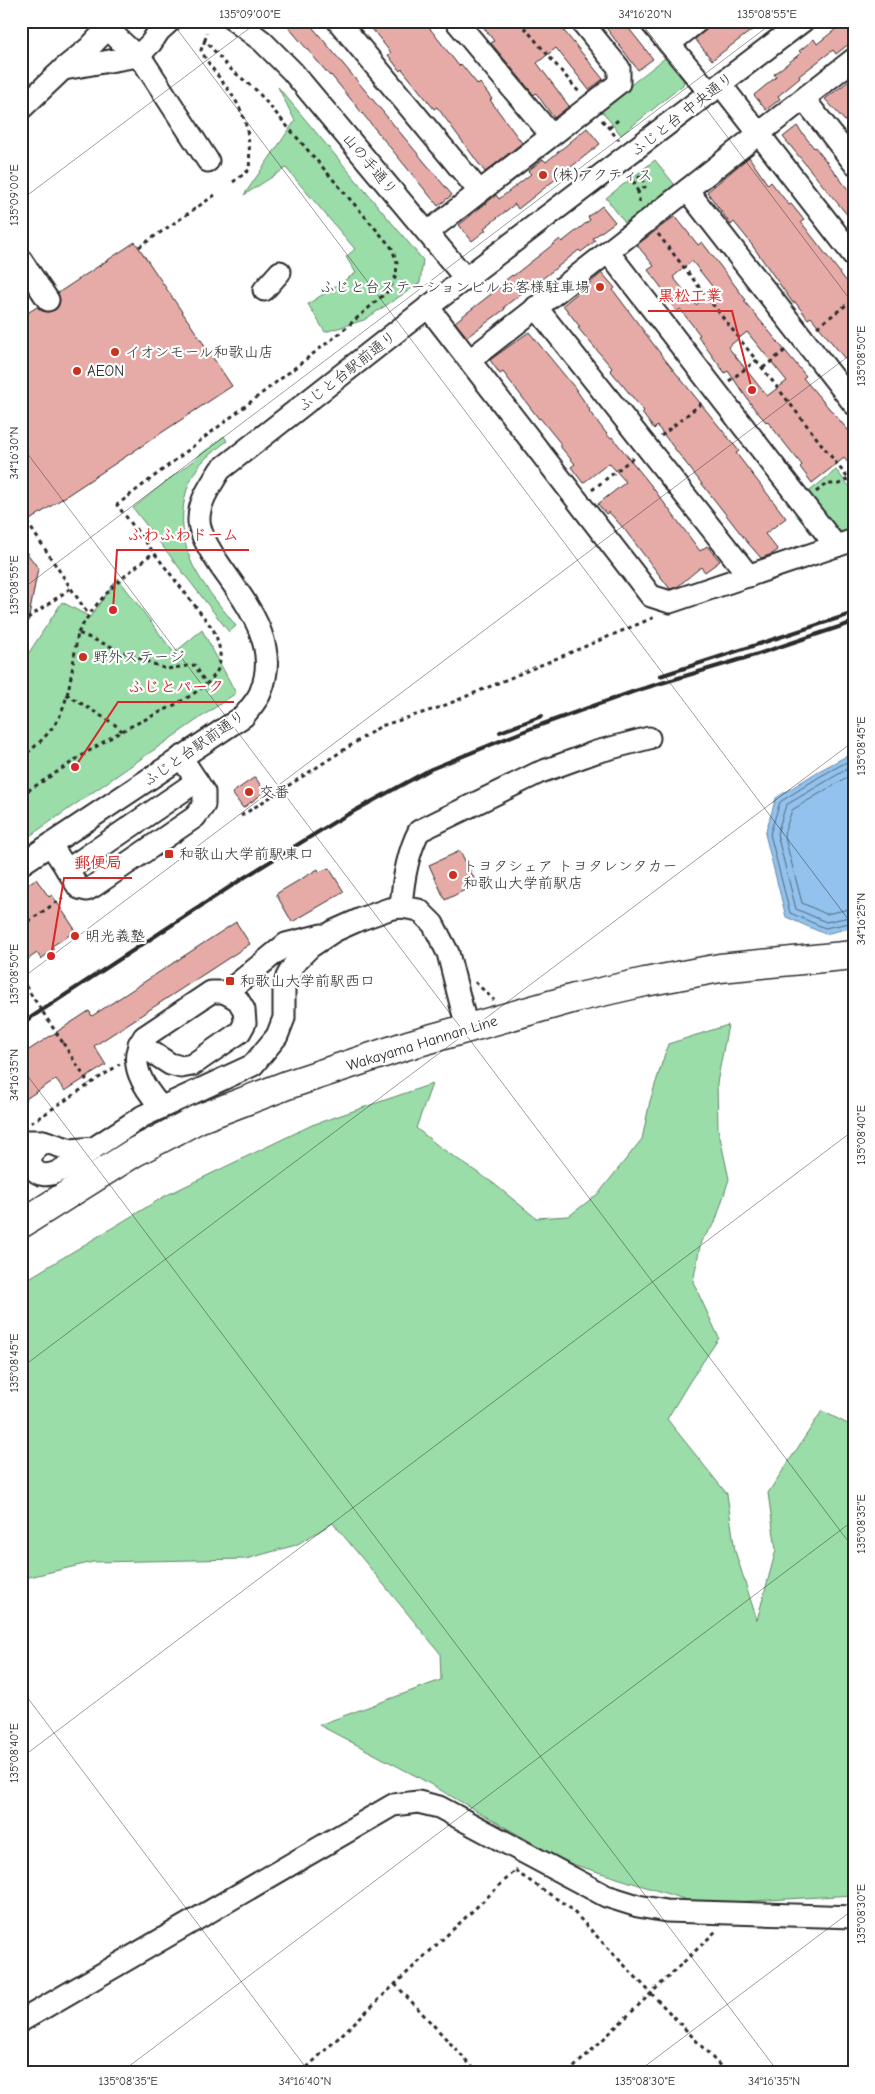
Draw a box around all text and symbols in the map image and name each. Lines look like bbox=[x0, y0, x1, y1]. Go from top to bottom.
text: 135°09'00"E bbox=[219, 7, 281, 21]
text: 34°16'20"N bbox=[618, 7, 672, 21]
text: 135°08'55"E bbox=[737, 7, 797, 21]
street label: ふじと台 中央通り bbox=[627, 68, 737, 160]
street label: 山の手通り bbox=[339, 129, 401, 199]
text: 135°09'00"E bbox=[7, 164, 21, 226]
place label: (株)アクティス bbox=[553, 166, 652, 184]
marker: (株)アクティス bbox=[537, 169, 549, 181]
place label: ふじと台ステーションビルお客様駐車場 bbox=[320, 278, 590, 296]
callout: 黒松工業 bbox=[648, 280, 732, 311]
marker: ふじと台ステーションビルお客様駐車場 bbox=[594, 281, 606, 293]
text: 黒松工業 bbox=[658, 287, 722, 305]
text: 135°08'50"E bbox=[854, 326, 868, 386]
street label: ふじと台駅前通り bbox=[294, 327, 400, 415]
place label: イオンモール和歌山店 bbox=[125, 343, 274, 361]
marker: イオンモール和歌山店 bbox=[109, 346, 121, 358]
place label: AEON bbox=[87, 362, 124, 380]
marker: AEON bbox=[71, 365, 83, 377]
text: 34°16'30"N bbox=[7, 426, 21, 480]
callout: ふわふわドーム bbox=[117, 519, 249, 550]
text: ふわふわドーム bbox=[127, 526, 239, 544]
text: 135°08'55"E bbox=[7, 555, 21, 615]
place label: 野外ステージ bbox=[93, 648, 184, 666]
marker: 野外ステージ bbox=[77, 651, 89, 663]
callout: ふじとパーク bbox=[118, 671, 234, 702]
text: ふじとパーク bbox=[128, 678, 224, 696]
street label: ふじと台駅前通り bbox=[140, 706, 248, 790]
text: 135°08'45"E bbox=[854, 717, 868, 775]
place label: 交番 bbox=[259, 783, 289, 801]
marker: 交番 bbox=[243, 786, 255, 798]
place label: 和歌山大学前駅東口 bbox=[179, 845, 314, 863]
callout: 郵便局 bbox=[64, 847, 132, 878]
marker: 和歌山大学前駅東口 bbox=[163, 848, 175, 860]
text: 郵便局 bbox=[74, 854, 122, 872]
place label: トヨタシェア トヨタレンタカー 和歌山大学前駅店 bbox=[463, 857, 677, 892]
marker: トヨタシェア トヨタレンタカー 和歌山大学前駅店 bbox=[447, 869, 459, 881]
text: 34°16'25"N bbox=[854, 893, 868, 945]
place label: 明光義塾 bbox=[85, 927, 145, 945]
marker: 明光義塾 bbox=[69, 930, 81, 942]
text: 135°08'50"E bbox=[7, 944, 21, 1004]
place label: 和歌山大学前駅西口 bbox=[240, 972, 375, 990]
marker: 和歌山大学前駅西口 bbox=[224, 975, 236, 987]
street label: Wakayama Hannan Line bbox=[344, 1011, 500, 1075]
text: 34°16'35"N bbox=[7, 1049, 21, 1101]
text: 135°08'40"E bbox=[854, 1105, 868, 1165]
text: 135°08'45"E bbox=[7, 1334, 21, 1392]
text: 135°08'35"E bbox=[854, 1494, 868, 1554]
text: 135°08'40"E bbox=[7, 1723, 21, 1783]
text: 135°08'30"E bbox=[854, 1884, 868, 1944]
text: 135°08'35"E bbox=[98, 2074, 158, 2088]
text: 34°16'40"N bbox=[279, 2074, 331, 2088]
text: 135°08'30"E bbox=[615, 2074, 675, 2088]
text: 34°16'35"N bbox=[748, 2074, 800, 2088]

